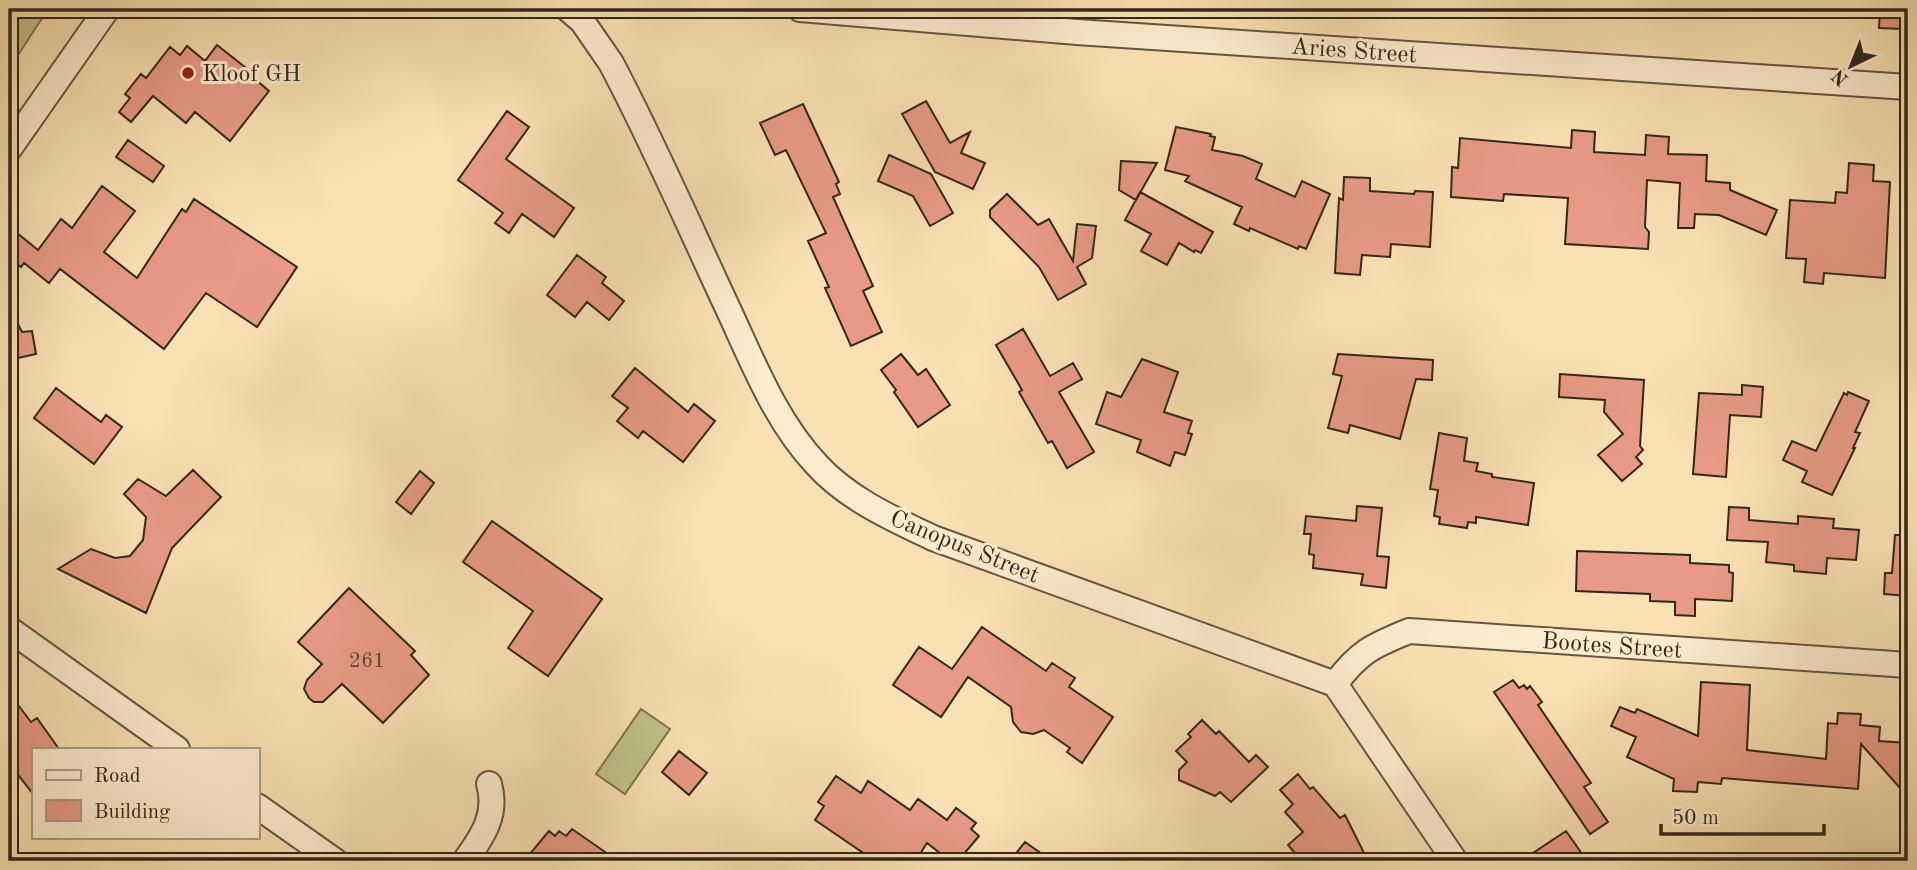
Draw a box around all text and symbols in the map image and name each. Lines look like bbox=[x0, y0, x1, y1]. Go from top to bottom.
north arrow bbox=[1815, 32, 1885, 102]
street label: Aries Street bbox=[1290, 36, 1418, 68]
place label: Kloof GH bbox=[202, 63, 301, 87]
text: N bbox=[1829, 64, 1853, 89]
marker: Kloof GH bbox=[180, 65, 196, 81]
street label: Canopus Street bbox=[886, 507, 1042, 589]
street label: Bootes Street bbox=[1541, 630, 1683, 664]
house number: 261 bbox=[349, 651, 385, 672]
legend bbox=[32, 748, 259, 838]
text: Road bbox=[94, 766, 141, 787]
scale bar bbox=[1661, 793, 1824, 837]
text: Building bbox=[94, 802, 171, 823]
text: 50 m bbox=[1672, 808, 1719, 829]

